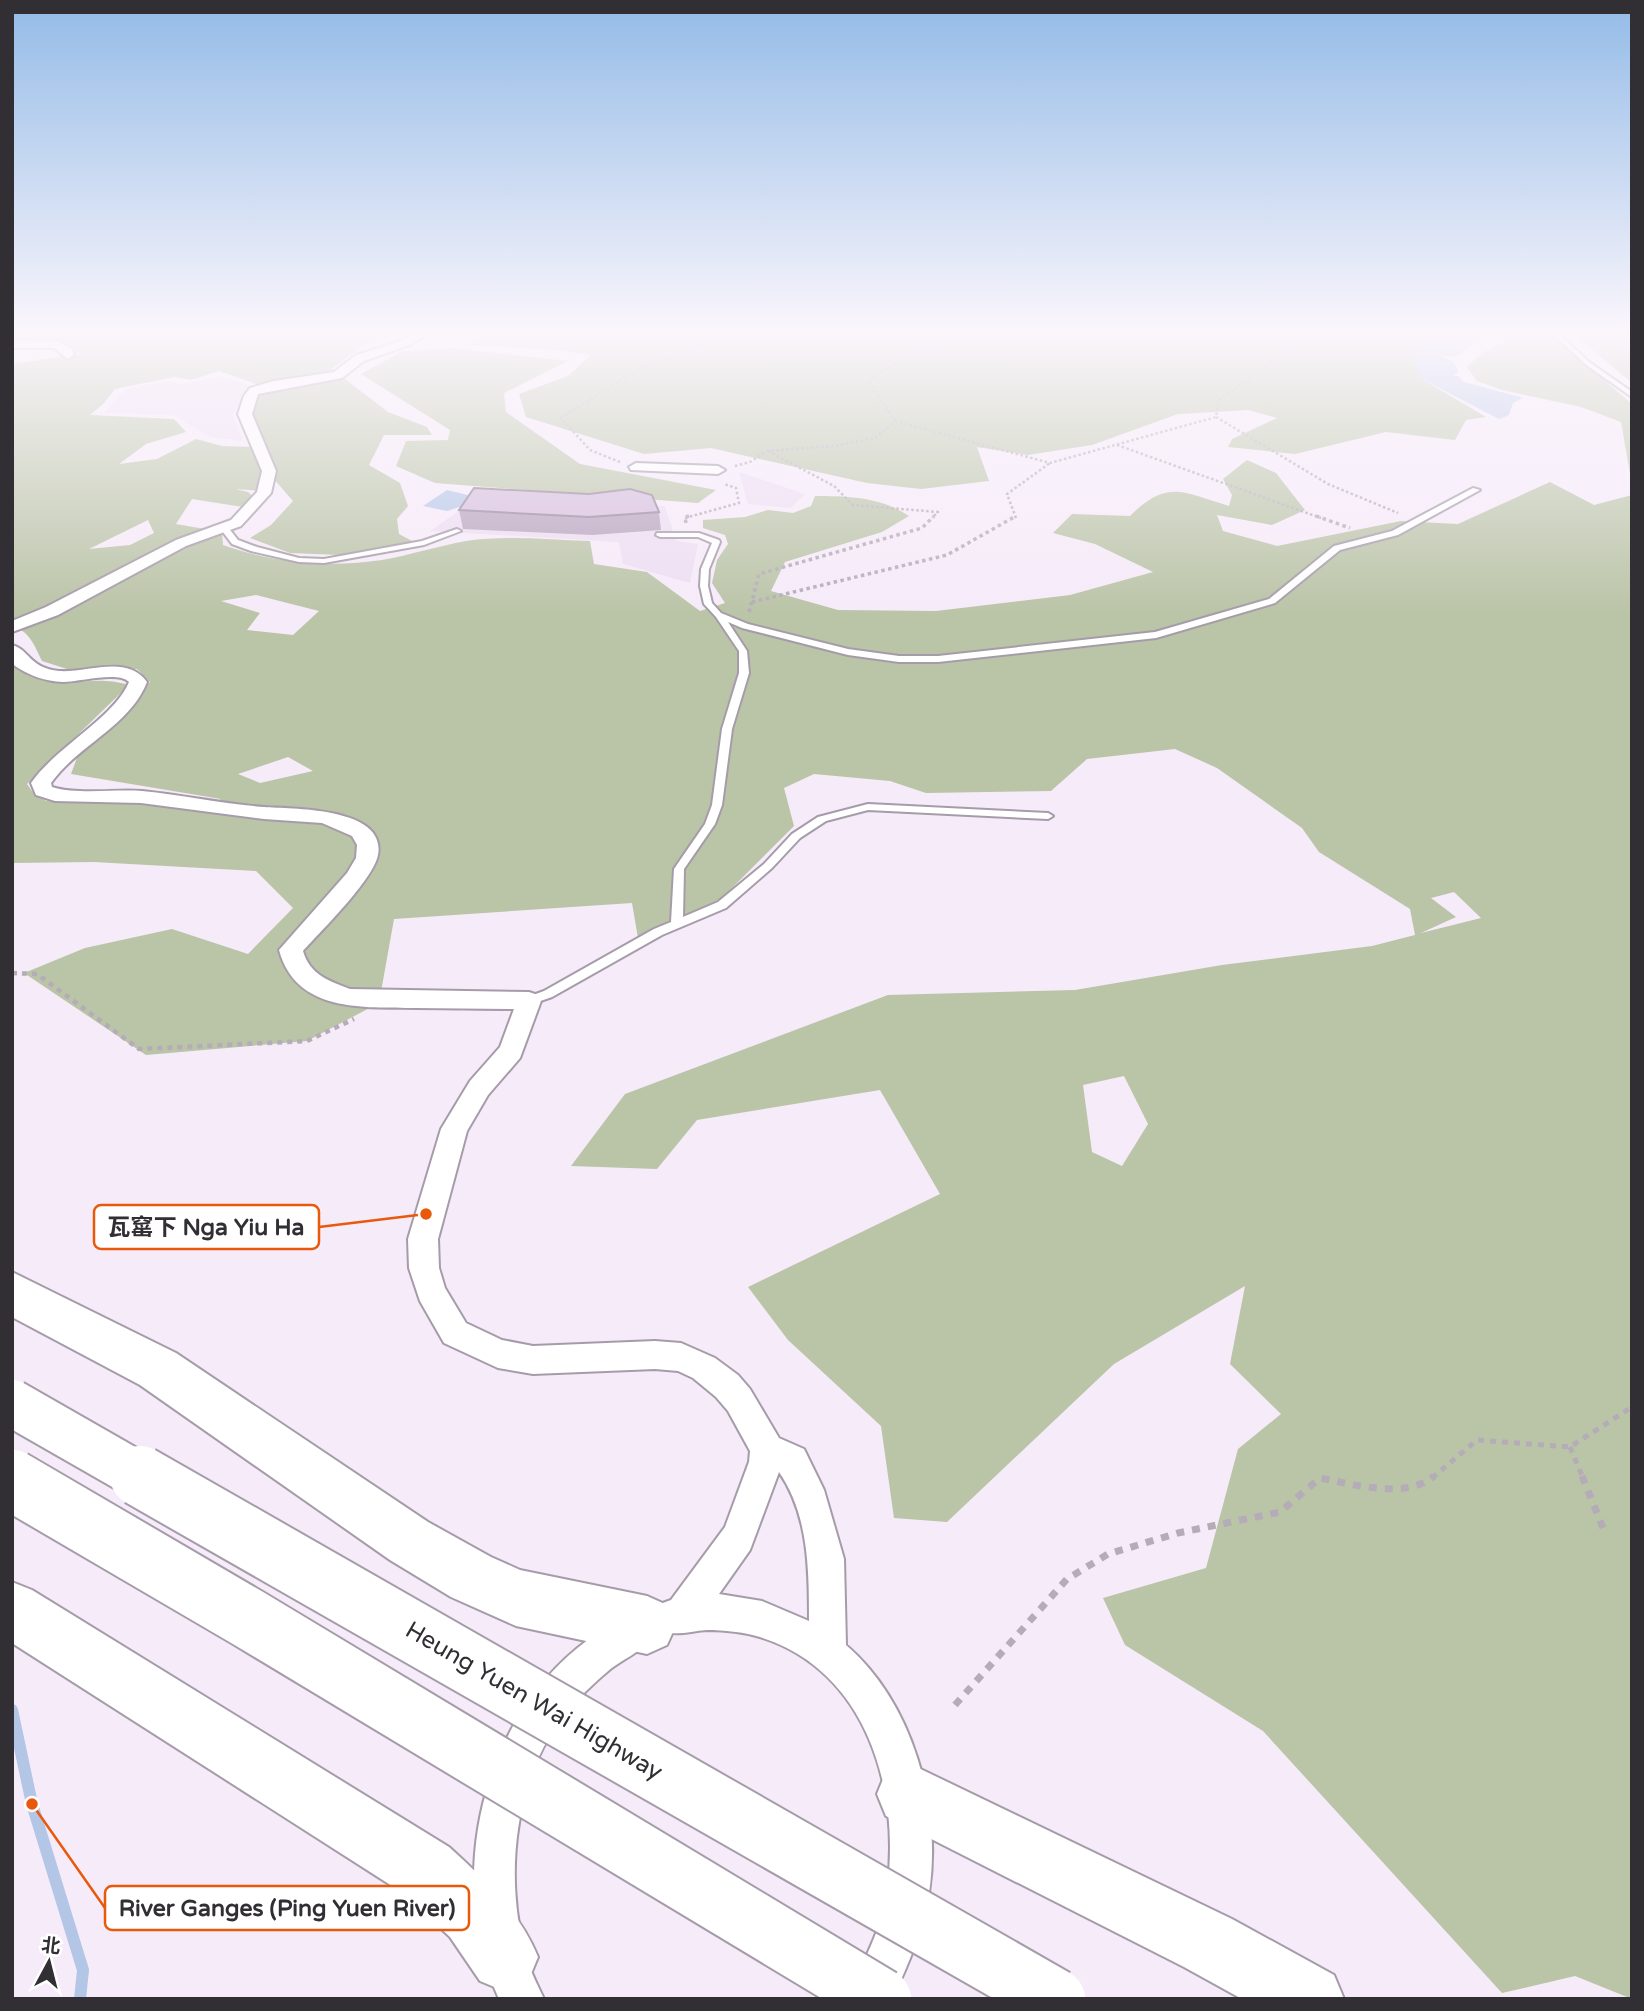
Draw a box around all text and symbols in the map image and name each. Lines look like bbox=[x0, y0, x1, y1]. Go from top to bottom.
callout: 瓦窰下 Nga Yiu Ha bbox=[94, 1205, 319, 1249]
text: 瓦窰下 Nga Yiu Ha bbox=[107, 1214, 305, 1242]
street label: Heung Yuen Wai Highway bbox=[400, 1615, 668, 1787]
callout: River Ganges (Ping Yuen River) bbox=[105, 1886, 469, 1930]
text: River Ganges (Ping Yuen River) bbox=[119, 1895, 455, 1923]
north arrow bbox=[14, 1927, 84, 1997]
text: 北 bbox=[40, 1934, 62, 1958]

